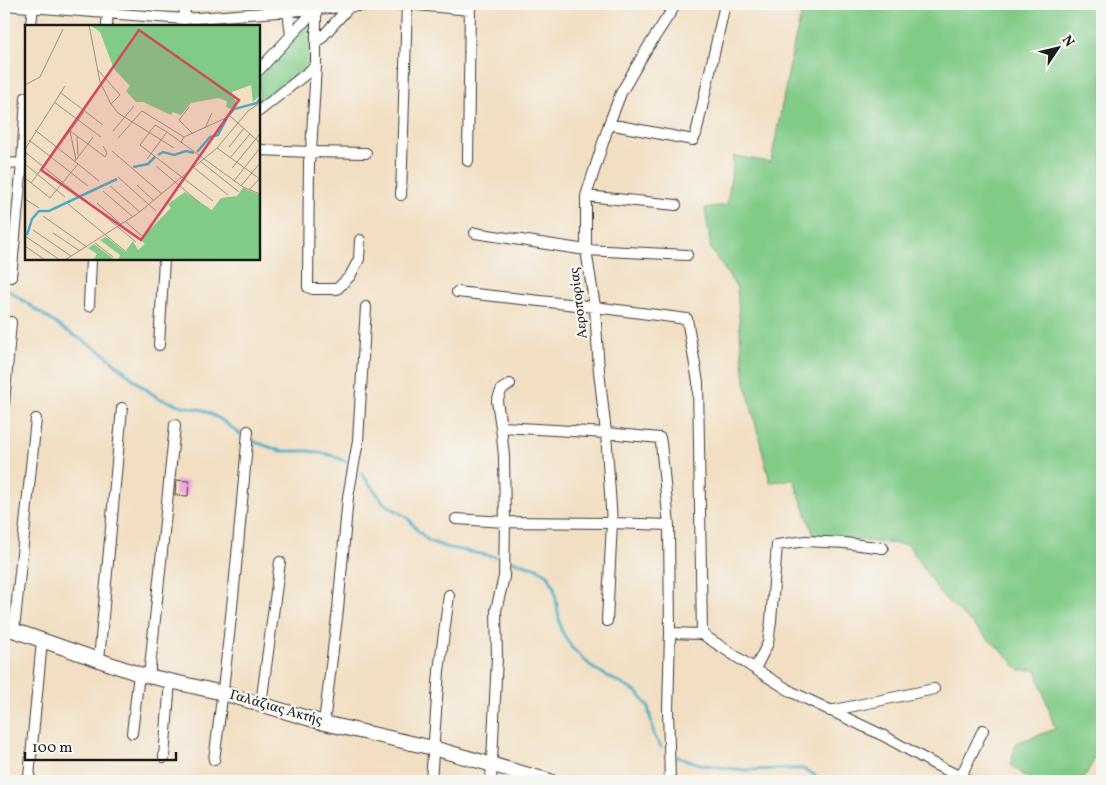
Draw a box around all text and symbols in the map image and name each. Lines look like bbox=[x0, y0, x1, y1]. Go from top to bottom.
north arrow bbox=[1034, 22, 1084, 72]
inset map bbox=[25, 25, 260, 260]
text: N bbox=[1057, 32, 1078, 51]
street label: Αεροπορίας bbox=[565, 266, 593, 340]
street label: Γαλάζιας Ακτής bbox=[227, 686, 325, 730]
scale bar bbox=[25, 730, 176, 762]
text: 100 m bbox=[32, 738, 72, 759]

